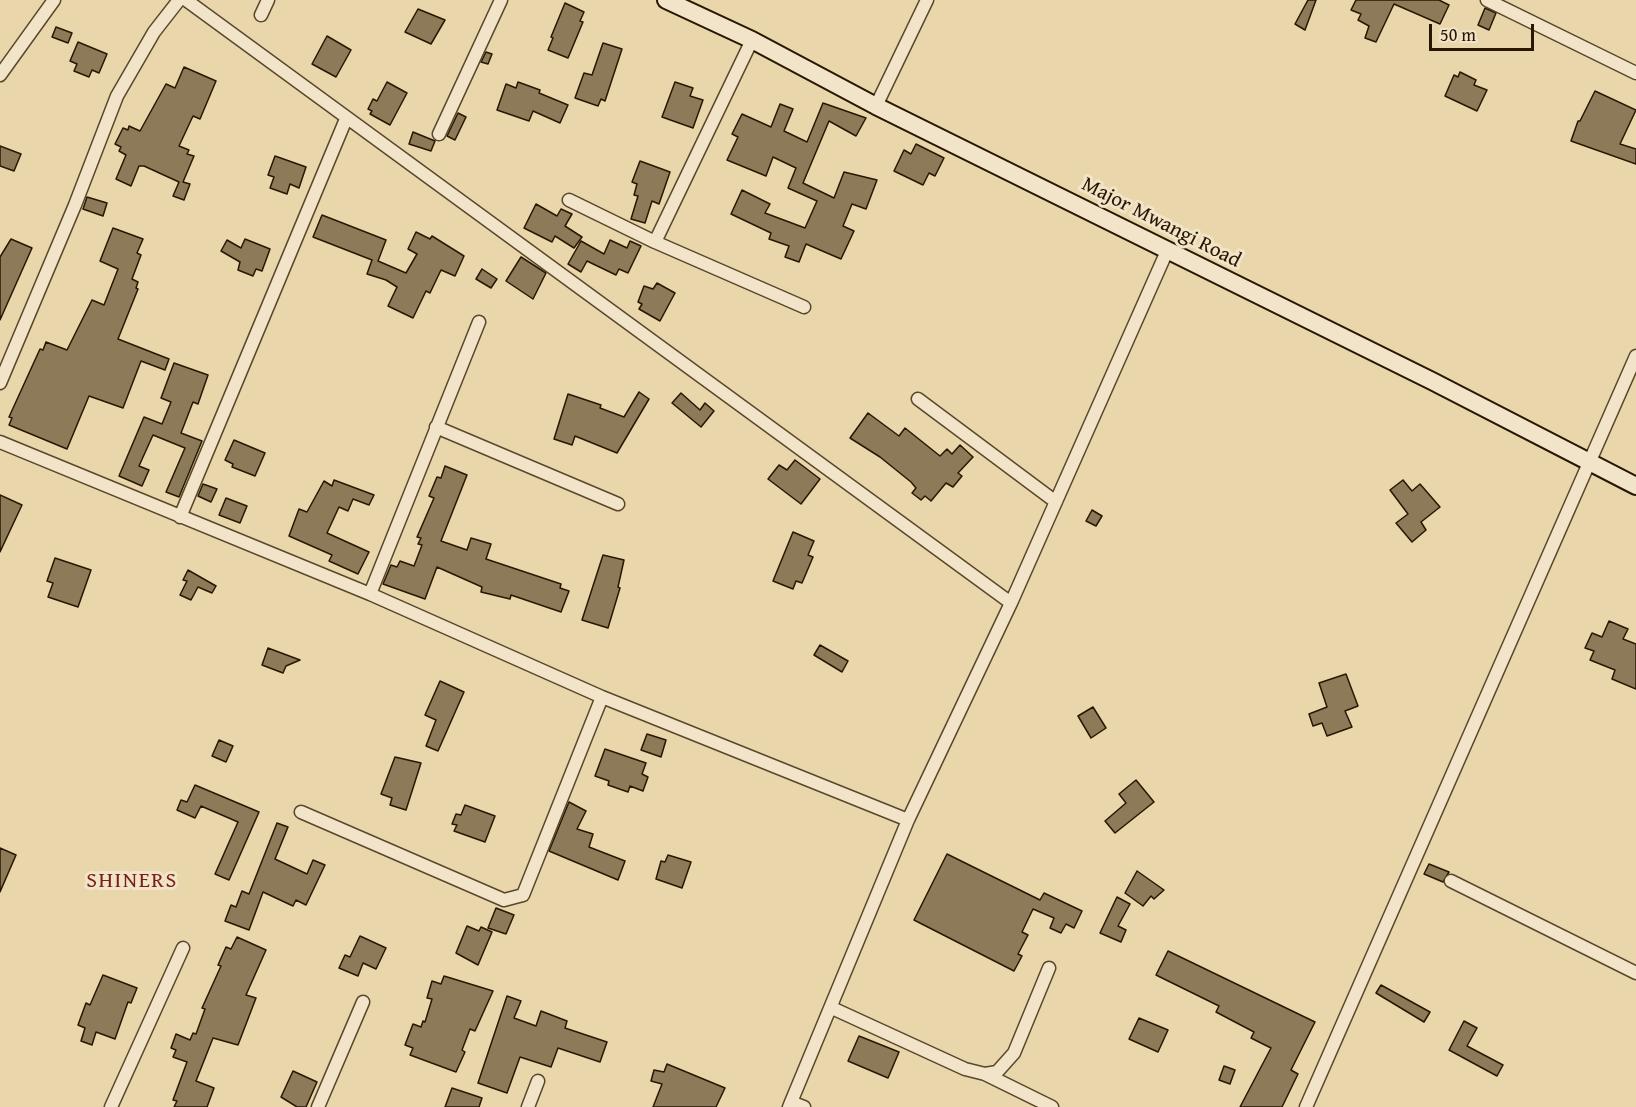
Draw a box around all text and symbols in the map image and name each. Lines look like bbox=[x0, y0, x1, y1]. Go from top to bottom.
scale bar bbox=[1432, 12, 1537, 50]
text: 50 m bbox=[1440, 21, 1476, 48]
street label: Major Mwangi Road bbox=[1077, 172, 1245, 274]
district label: SHINERS bbox=[86, 868, 178, 894]

